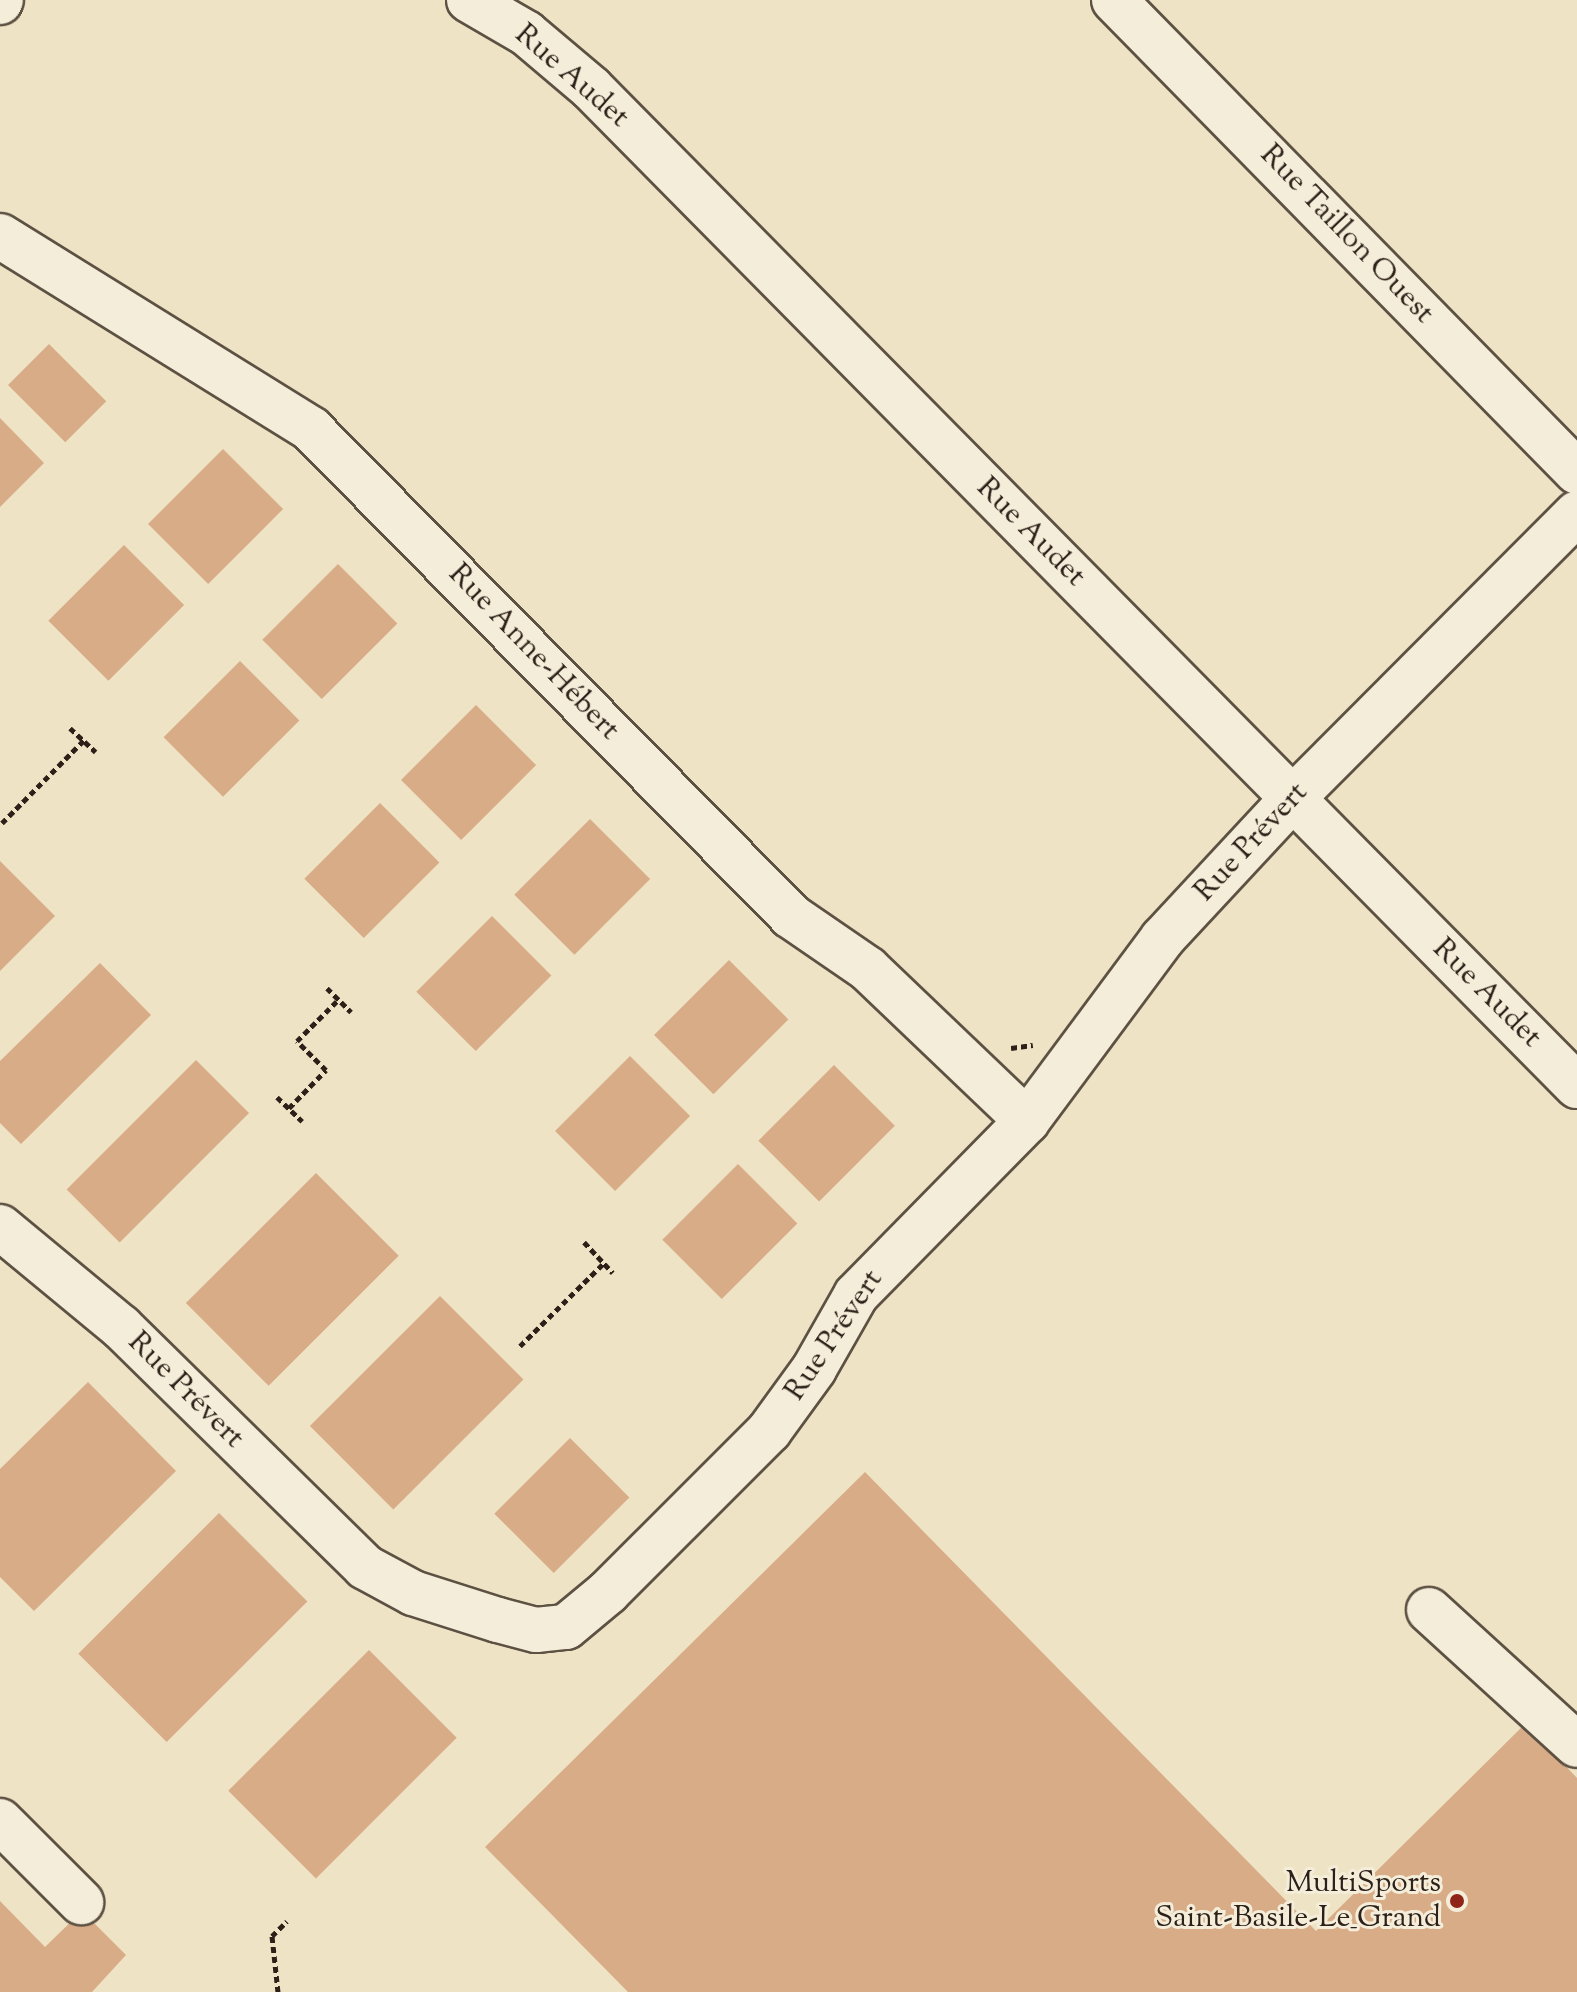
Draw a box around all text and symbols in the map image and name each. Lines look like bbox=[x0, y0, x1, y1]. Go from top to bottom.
street label: Rue Audet bbox=[506, 18, 636, 136]
street label: Rue Taillon Ouest bbox=[1251, 138, 1441, 332]
street label: Rue Audet bbox=[968, 471, 1092, 595]
street label: Rue Anne-Hébert bbox=[440, 557, 626, 749]
street label: Rue Prévert bbox=[1188, 776, 1316, 910]
street label: Rue Audet bbox=[1424, 932, 1548, 1056]
street label: Rue Prévert bbox=[778, 1264, 892, 1408]
street label: Rue Prévert bbox=[119, 1325, 251, 1457]
place label: MultiSports Saint-Basile-Le_Grand bbox=[1155, 1866, 1441, 1936]
marker: MultiSports Saint-Basile-Le_Grand bbox=[1448, 1892, 1466, 1910]

